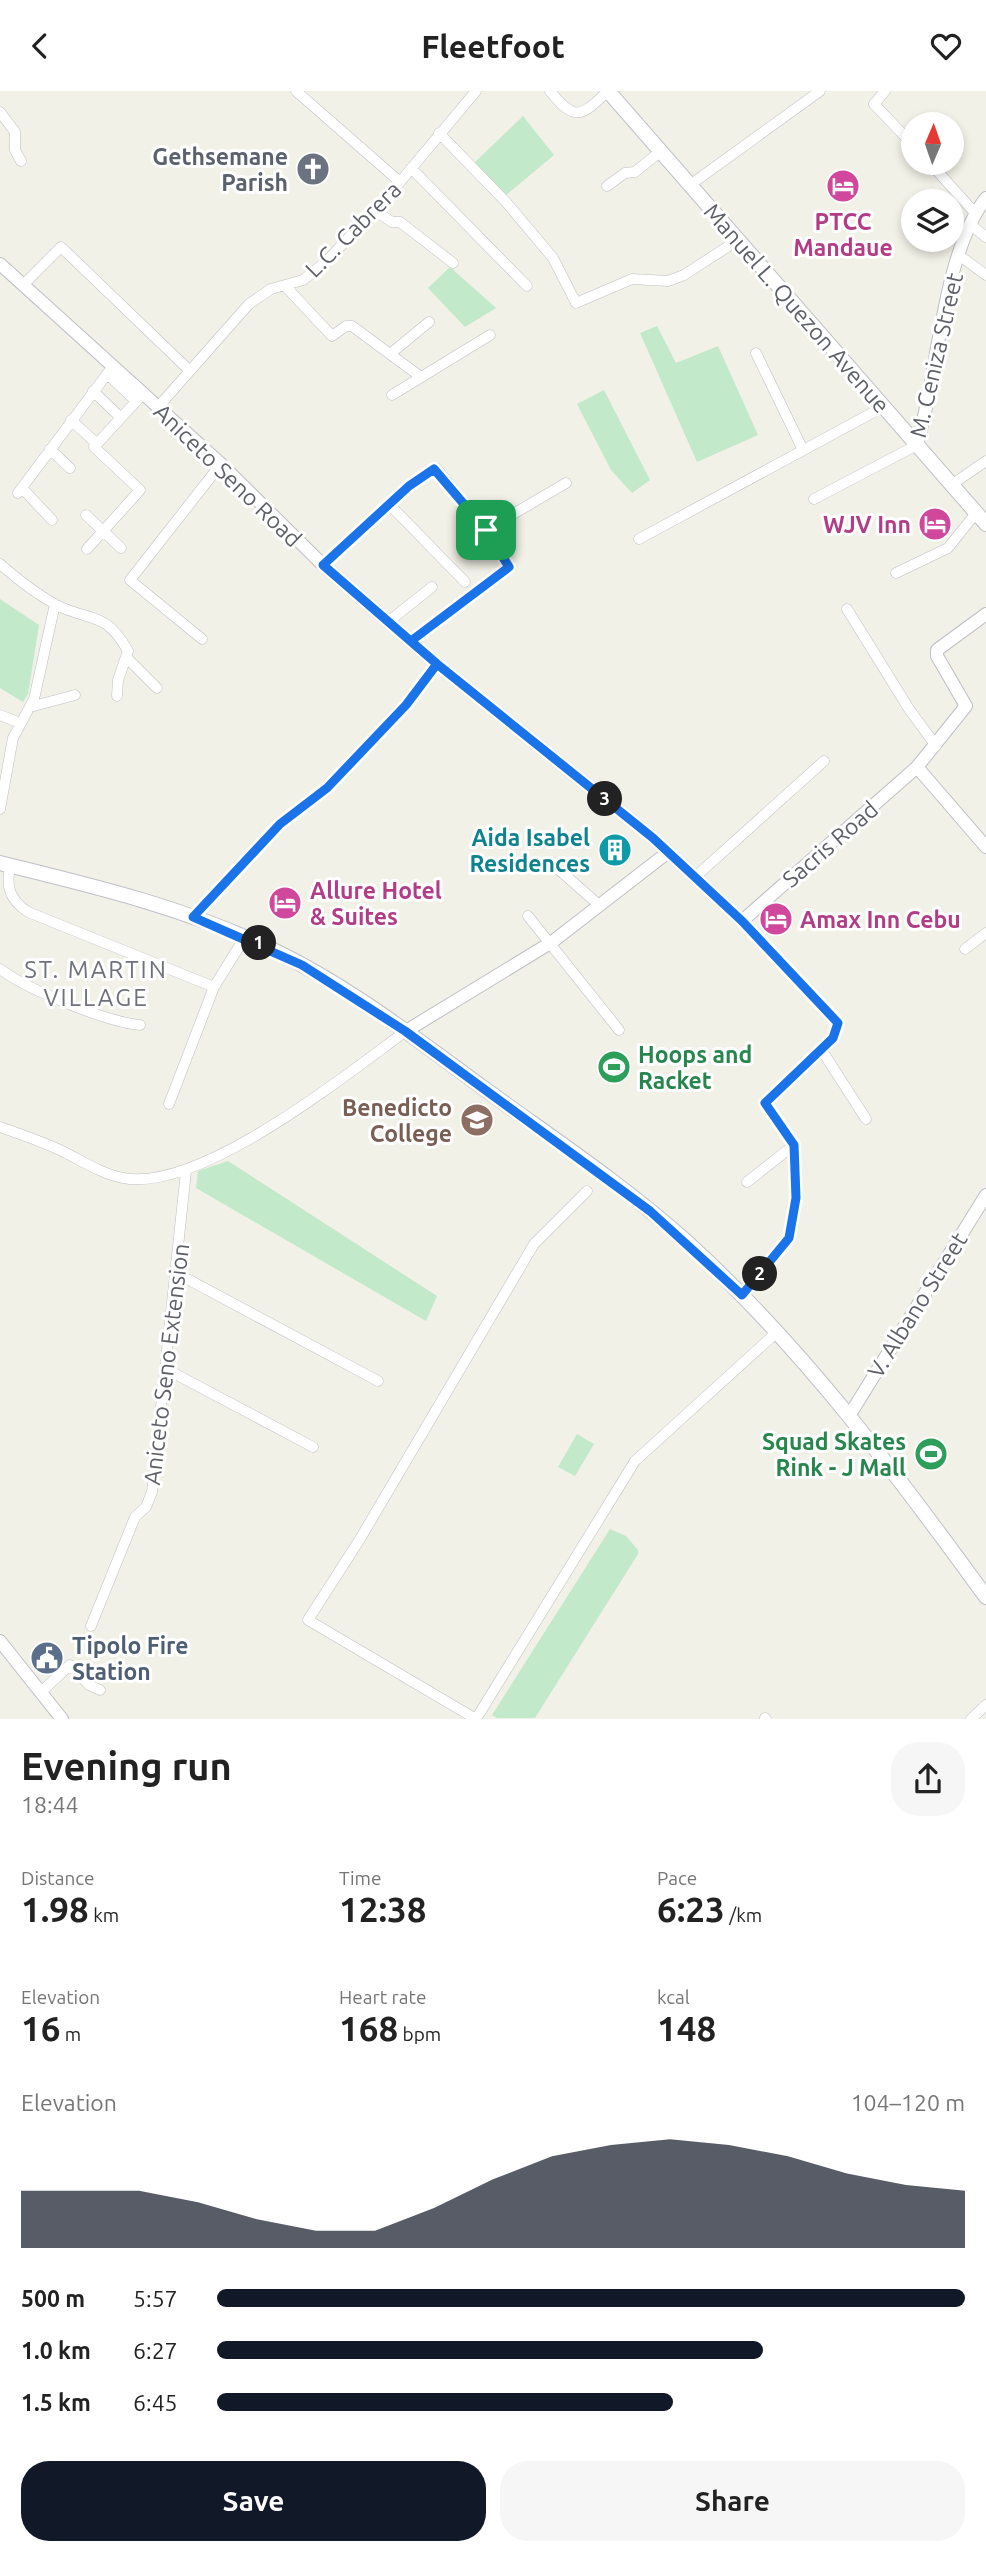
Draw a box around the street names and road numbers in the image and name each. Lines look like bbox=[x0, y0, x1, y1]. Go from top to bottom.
street label: L.C. Cabrera bbox=[300, 176, 406, 282]
street label: Manuel L. Quezon Avenue bbox=[699, 198, 895, 418]
street label: M. Ceniza Street bbox=[905, 270, 967, 440]
street label: Aniceto Seno Road bbox=[149, 399, 307, 551]
street label: Sacris Road bbox=[778, 796, 882, 892]
street label: V. Albano Street bbox=[862, 1228, 972, 1382]
street label: Aniceto Seno Extension bbox=[139, 1242, 193, 1486]

